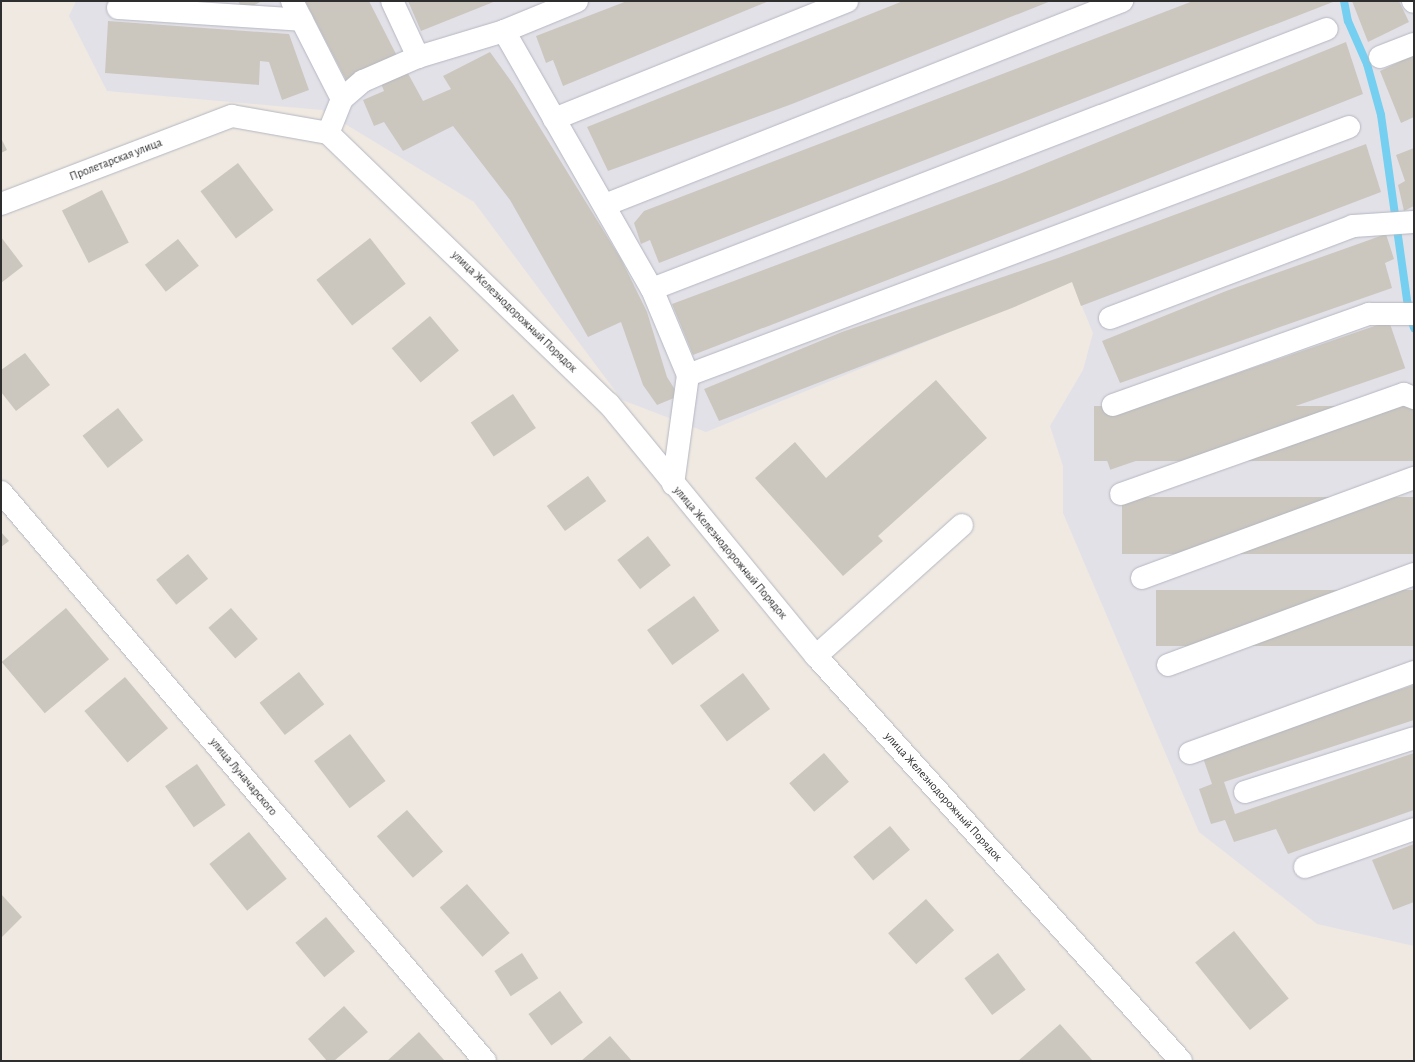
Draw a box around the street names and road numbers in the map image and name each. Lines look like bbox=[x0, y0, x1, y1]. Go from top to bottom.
street label: Пролетарская улица bbox=[68, 136, 164, 184]
street label: улица Железнодорожный Порядок bbox=[448, 248, 580, 376]
street label: улица Железнодорожный Порядок bbox=[670, 484, 790, 622]
street label: улица Железнодорожный Порядок bbox=[881, 729, 1005, 865]
street label: улица Луначарского bbox=[206, 735, 280, 819]

